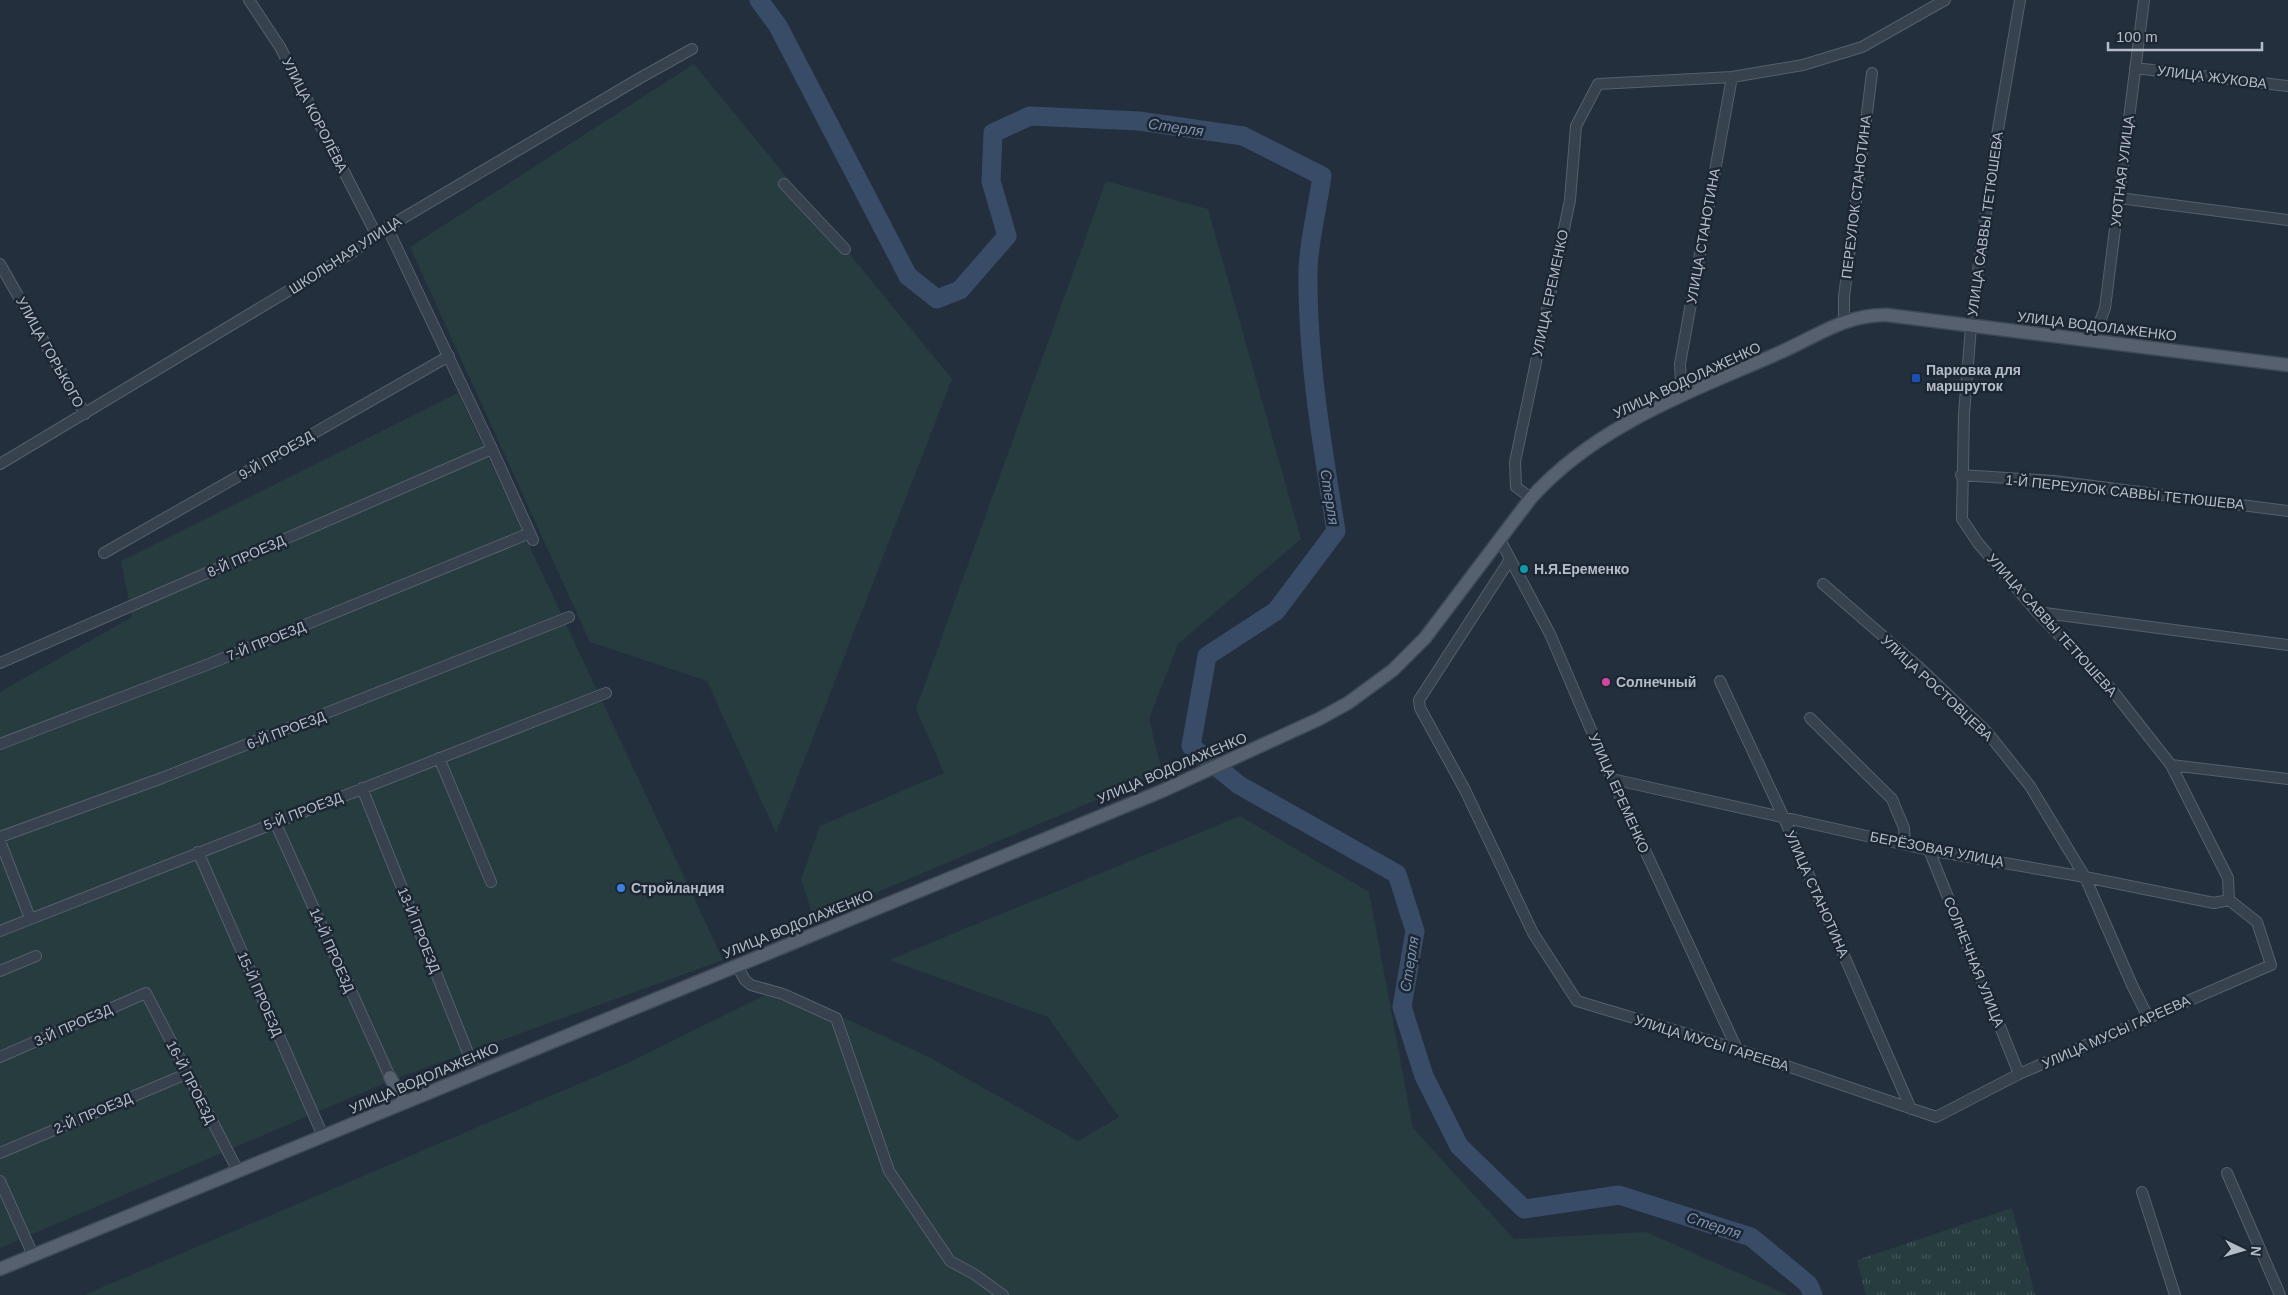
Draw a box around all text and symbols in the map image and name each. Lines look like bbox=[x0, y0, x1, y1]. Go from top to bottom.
scale bar bbox=[2108, 20, 2262, 52]
text: 100 m bbox=[2116, 28, 2158, 45]
street label: УЛИЦА КОРОЛЁВА bbox=[279, 55, 351, 176]
street label: УЛИЦА ЖУКОВА bbox=[2156, 62, 2268, 92]
street label: ПЕРЕУЛОК СТАНОТИНА bbox=[1838, 114, 1874, 280]
street label: УЮТНАЯ УЛИЦА bbox=[2107, 114, 2137, 227]
water label: Стерля bbox=[1147, 115, 1205, 139]
street label: УЛИЦА САВВЫ ТЕТЮШЕВА bbox=[1964, 130, 2006, 317]
street label: УЛИЦА СТАНОТИНА bbox=[1683, 166, 1723, 305]
street label: ШКОЛЬНАЯ УЛИЦА bbox=[286, 212, 405, 297]
street label: УЛИЦА ЕРЕМЕНКО bbox=[1529, 228, 1571, 358]
street label: УЛИЦА ГОРЬКОГО bbox=[13, 294, 87, 410]
street label: УЛИЦА ВОДОЛАЖЕНКО bbox=[2016, 308, 2178, 344]
street label: УЛИЦА ВОДОЛАЖЕНКО bbox=[1611, 339, 1763, 421]
place label: Парковка для маршруток bbox=[1926, 362, 2021, 394]
marker: Парковка для маршруток bbox=[1910, 372, 1922, 384]
street label: 9-Й ПРОЕЗД bbox=[235, 426, 317, 483]
water label: Стерля bbox=[1317, 468, 1343, 526]
street label: 1-Й ПЕРЕУЛОК САВВЫ ТЕТЮШЕВА bbox=[2005, 471, 2246, 513]
street label: 8-Й ПРОЕЗД bbox=[204, 531, 288, 580]
street label: УЛИЦА САВВЫ ТЕТЮШЕВА bbox=[1984, 550, 2121, 700]
place label: Н.Я.Еременко bbox=[1534, 561, 1629, 577]
marker: Н.Я.Еременко bbox=[1518, 563, 1530, 575]
street label: 7-Й ПРОЕЗД bbox=[224, 617, 308, 664]
street label: УЛИЦА РОСТОВЦЕВА bbox=[1878, 632, 1997, 744]
place label: Солнечный bbox=[1616, 674, 1696, 690]
marker: Солнечный bbox=[1600, 676, 1612, 688]
street label: 6-Й ПРОЕЗД bbox=[244, 706, 328, 752]
street label: УЛИЦА ВОДОЛАЖЕНКО bbox=[1095, 729, 1249, 807]
street label: УЛИЦА ЕРЕМЕНКО bbox=[1585, 731, 1653, 855]
street label: 5-Й ПРОЕЗД bbox=[261, 787, 345, 833]
street label: УЛИЦА СТАНОТИНА bbox=[1782, 828, 1853, 961]
street label: БЕРЁЗОВАЯ УЛИЦА bbox=[1869, 828, 2006, 870]
place label: Стройландия bbox=[631, 880, 724, 896]
marker: Стройландия bbox=[615, 882, 627, 894]
street label: 13-Й ПРОЕЗД bbox=[395, 884, 445, 976]
street label: УЛИЦА ВОДОЛАЖЕНКО bbox=[720, 886, 876, 962]
street label: СОЛНЕЧНАЯ УЛИЦА bbox=[1940, 894, 2008, 1030]
street label: 14-Й ПРОЕЗД bbox=[306, 905, 359, 995]
water label: Стерля bbox=[1396, 935, 1422, 993]
street label: 15-Й ПРОЕЗД bbox=[234, 949, 287, 1039]
street label: УЛИЦА МУСЫ ГАРЕЕВА bbox=[2039, 992, 2193, 1072]
street label: 3-Й ПРОЕЗД bbox=[31, 1000, 115, 1049]
street label: УЛИЦА МУСЫ ГАРЕЕВА bbox=[1633, 1012, 1792, 1074]
street label: 16-Й ПРОЕЗД bbox=[163, 1037, 220, 1127]
street label: УЛИЦА ВОДОЛАЖЕНКО bbox=[347, 1039, 501, 1117]
street label: 2-Й ПРОЕЗД bbox=[51, 1088, 135, 1137]
water label: Стерля bbox=[1685, 1208, 1743, 1242]
north arrow bbox=[2218, 1225, 2268, 1275]
text: N bbox=[2248, 1245, 2264, 1257]

